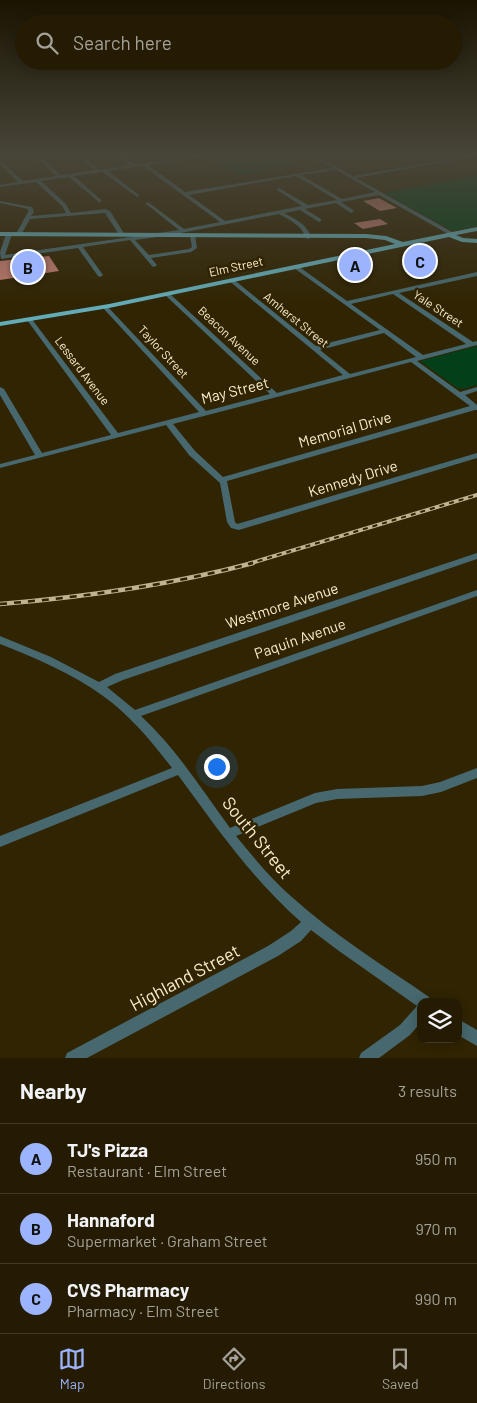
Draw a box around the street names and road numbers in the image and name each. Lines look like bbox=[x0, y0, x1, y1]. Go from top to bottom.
street label: Elm Street bbox=[207, 253, 264, 279]
street label: Yale Street bbox=[411, 287, 466, 329]
street label: Amherst Street bbox=[261, 289, 332, 350]
street label: Beacon Avenue bbox=[196, 303, 264, 368]
street label: Taylor Street bbox=[136, 322, 192, 381]
street label: Lessard Avenue bbox=[53, 333, 113, 407]
street label: May Street bbox=[199, 373, 270, 407]
street label: Memorial Drive bbox=[296, 407, 393, 451]
street label: Kennedy Drive bbox=[306, 456, 400, 500]
street label: Westmore Avenue bbox=[223, 578, 340, 632]
street label: Paquin Avenue bbox=[252, 614, 348, 662]
street label: South Street bbox=[218, 792, 297, 883]
street label: Highland Street bbox=[126, 939, 243, 1015]

